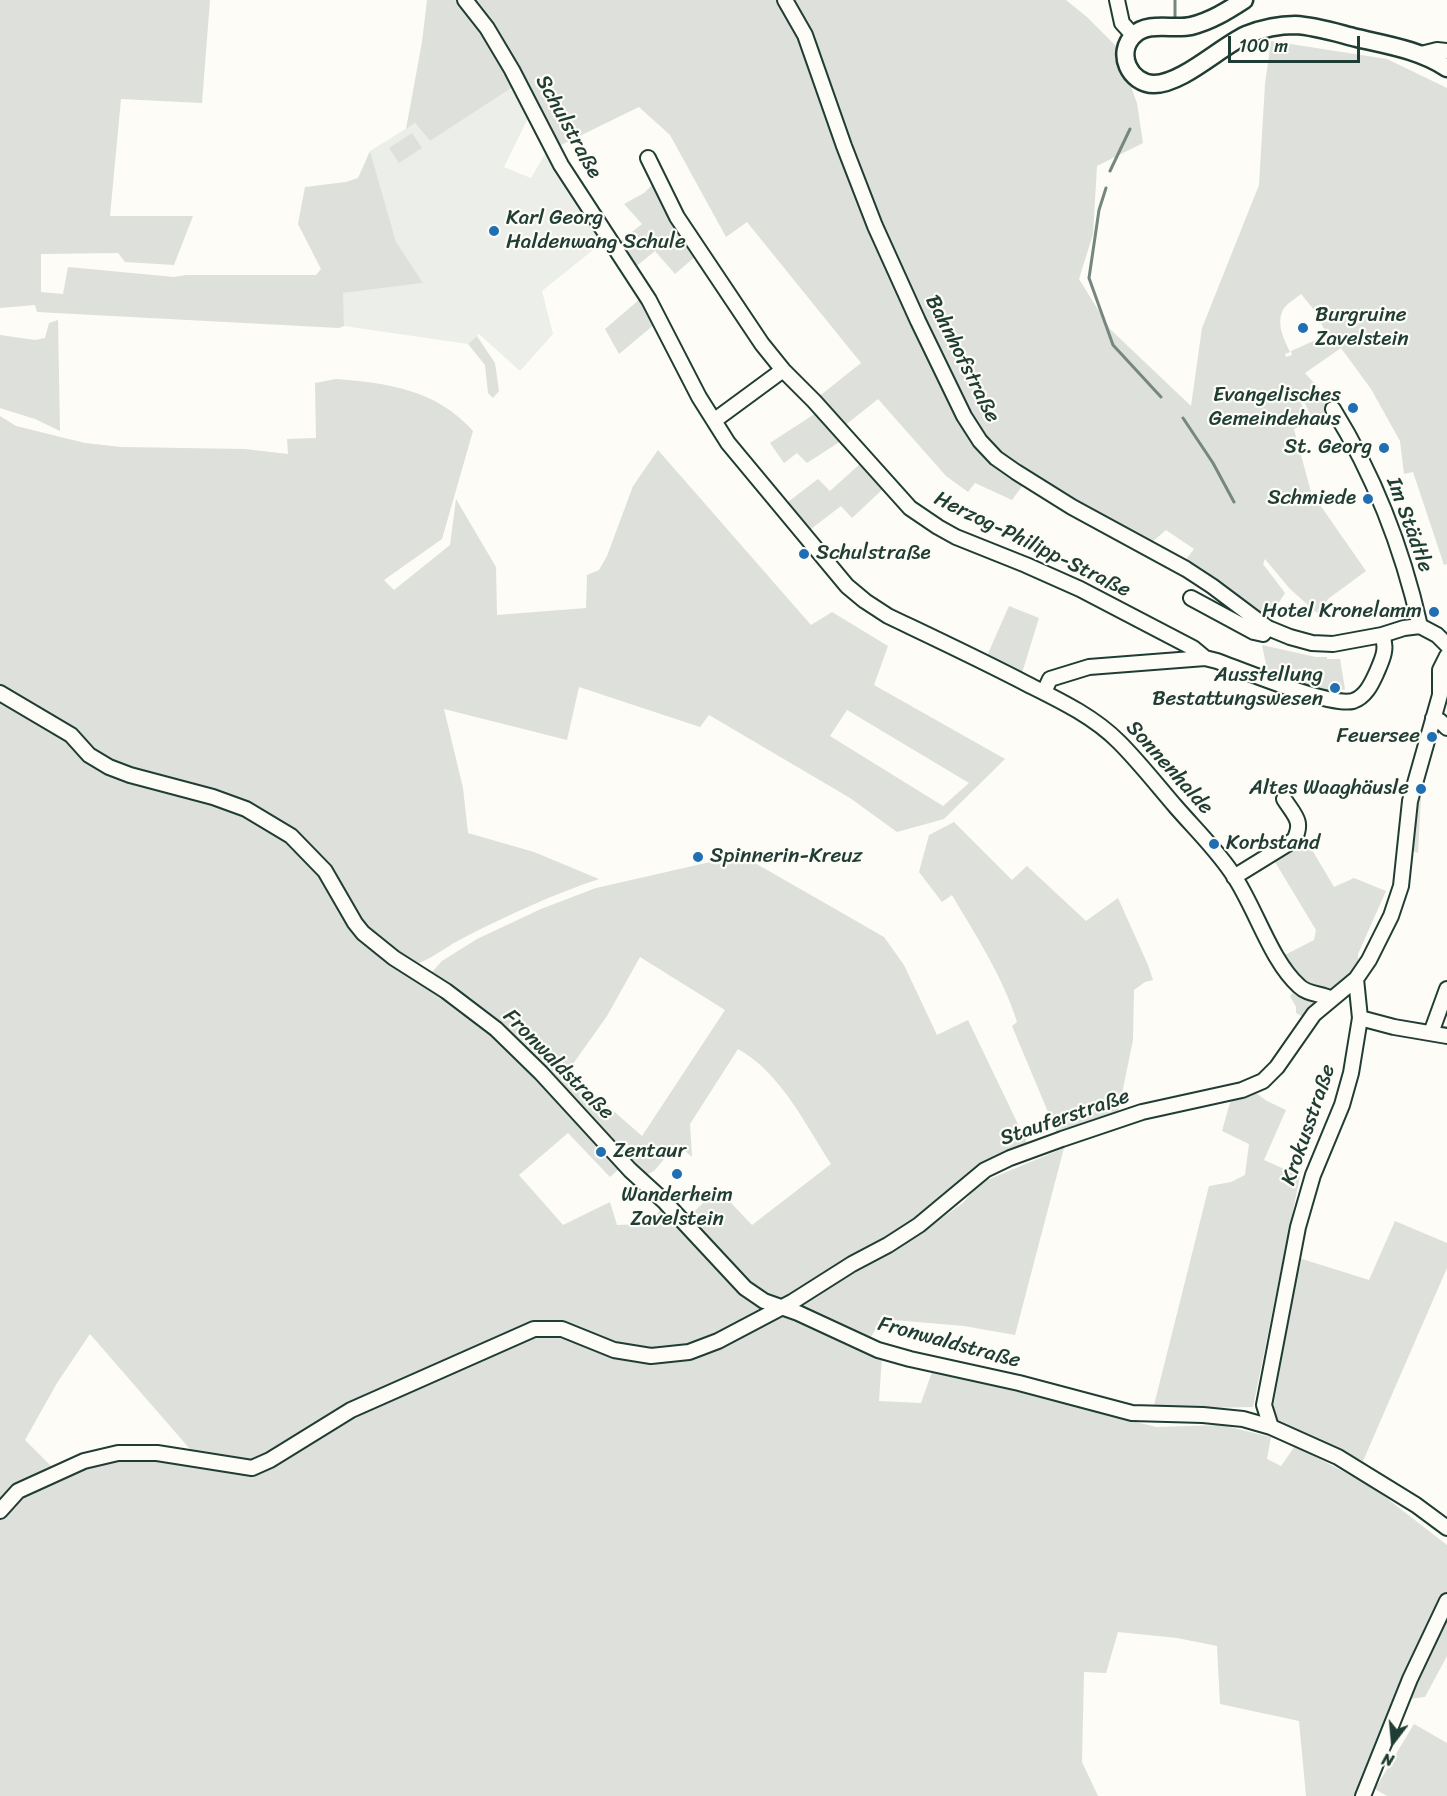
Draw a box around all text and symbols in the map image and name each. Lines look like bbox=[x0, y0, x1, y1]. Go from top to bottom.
scale bar bbox=[1231, 24, 1363, 62]
text: 100 m bbox=[1239, 30, 1288, 62]
street label: Schulstraße bbox=[529, 71, 607, 183]
place label: Karl Georg Haldenwang Schule bbox=[506, 206, 686, 256]
marker: Karl Georg Haldenwang Schule bbox=[487, 224, 501, 238]
street label: Bahnhofstraße bbox=[919, 291, 1005, 427]
place label: Burgruine Zavelstein bbox=[1315, 303, 1409, 353]
marker: Burgruine Zavelstein bbox=[1296, 321, 1310, 335]
place label: Evangelisches Gemeindehaus bbox=[1209, 383, 1341, 433]
marker: Evangelisches Gemeindehaus bbox=[1346, 401, 1360, 415]
place label: St. Georg bbox=[1284, 435, 1372, 461]
marker: St. Georg bbox=[1377, 441, 1391, 455]
street label: Im Städtle bbox=[1380, 474, 1438, 576]
street label: Herzog-Philipp-Straße bbox=[930, 486, 1134, 604]
place label: Schmiede bbox=[1267, 486, 1356, 512]
marker: Schmiede bbox=[1361, 492, 1375, 506]
place label: Schulstraße bbox=[816, 541, 931, 567]
marker: Schulstraße bbox=[797, 547, 811, 561]
place label: Hotel Kronelamm bbox=[1262, 599, 1422, 625]
marker: Hotel Kronelamm bbox=[1427, 605, 1441, 619]
place label: Ausstellung Bestattungswesen bbox=[1152, 663, 1323, 713]
marker: Ausstellung Bestattungswesen bbox=[1328, 681, 1342, 695]
street label: Sonnenhalde bbox=[1120, 716, 1218, 820]
place label: Feuersee bbox=[1337, 724, 1420, 750]
marker: Feuersee bbox=[1425, 730, 1439, 744]
place label: Altes Waaghäusle bbox=[1249, 776, 1409, 802]
marker: Altes Waaghäusle bbox=[1414, 782, 1428, 796]
place label: Korbstand bbox=[1226, 831, 1320, 857]
marker: Korbstand bbox=[1207, 837, 1221, 851]
place label: Spinnerin-Kreuz bbox=[710, 844, 862, 870]
marker: Spinnerin-Kreuz bbox=[691, 850, 705, 864]
street label: Fronwaldstraße bbox=[497, 1004, 619, 1126]
street label: Krokusstraße bbox=[1277, 1061, 1341, 1189]
street label: Stauferstraße bbox=[997, 1084, 1133, 1152]
place label: Zentaur bbox=[613, 1139, 686, 1165]
marker: Zentaur bbox=[594, 1145, 608, 1159]
marker: Wanderheim Zavelstein bbox=[670, 1167, 684, 1181]
place label: Wanderheim Zavelstein bbox=[621, 1183, 733, 1233]
street label: Fronwaldstraße bbox=[875, 1312, 1023, 1374]
north arrow bbox=[1363, 1712, 1423, 1772]
text: N bbox=[1379, 1744, 1397, 1775]

